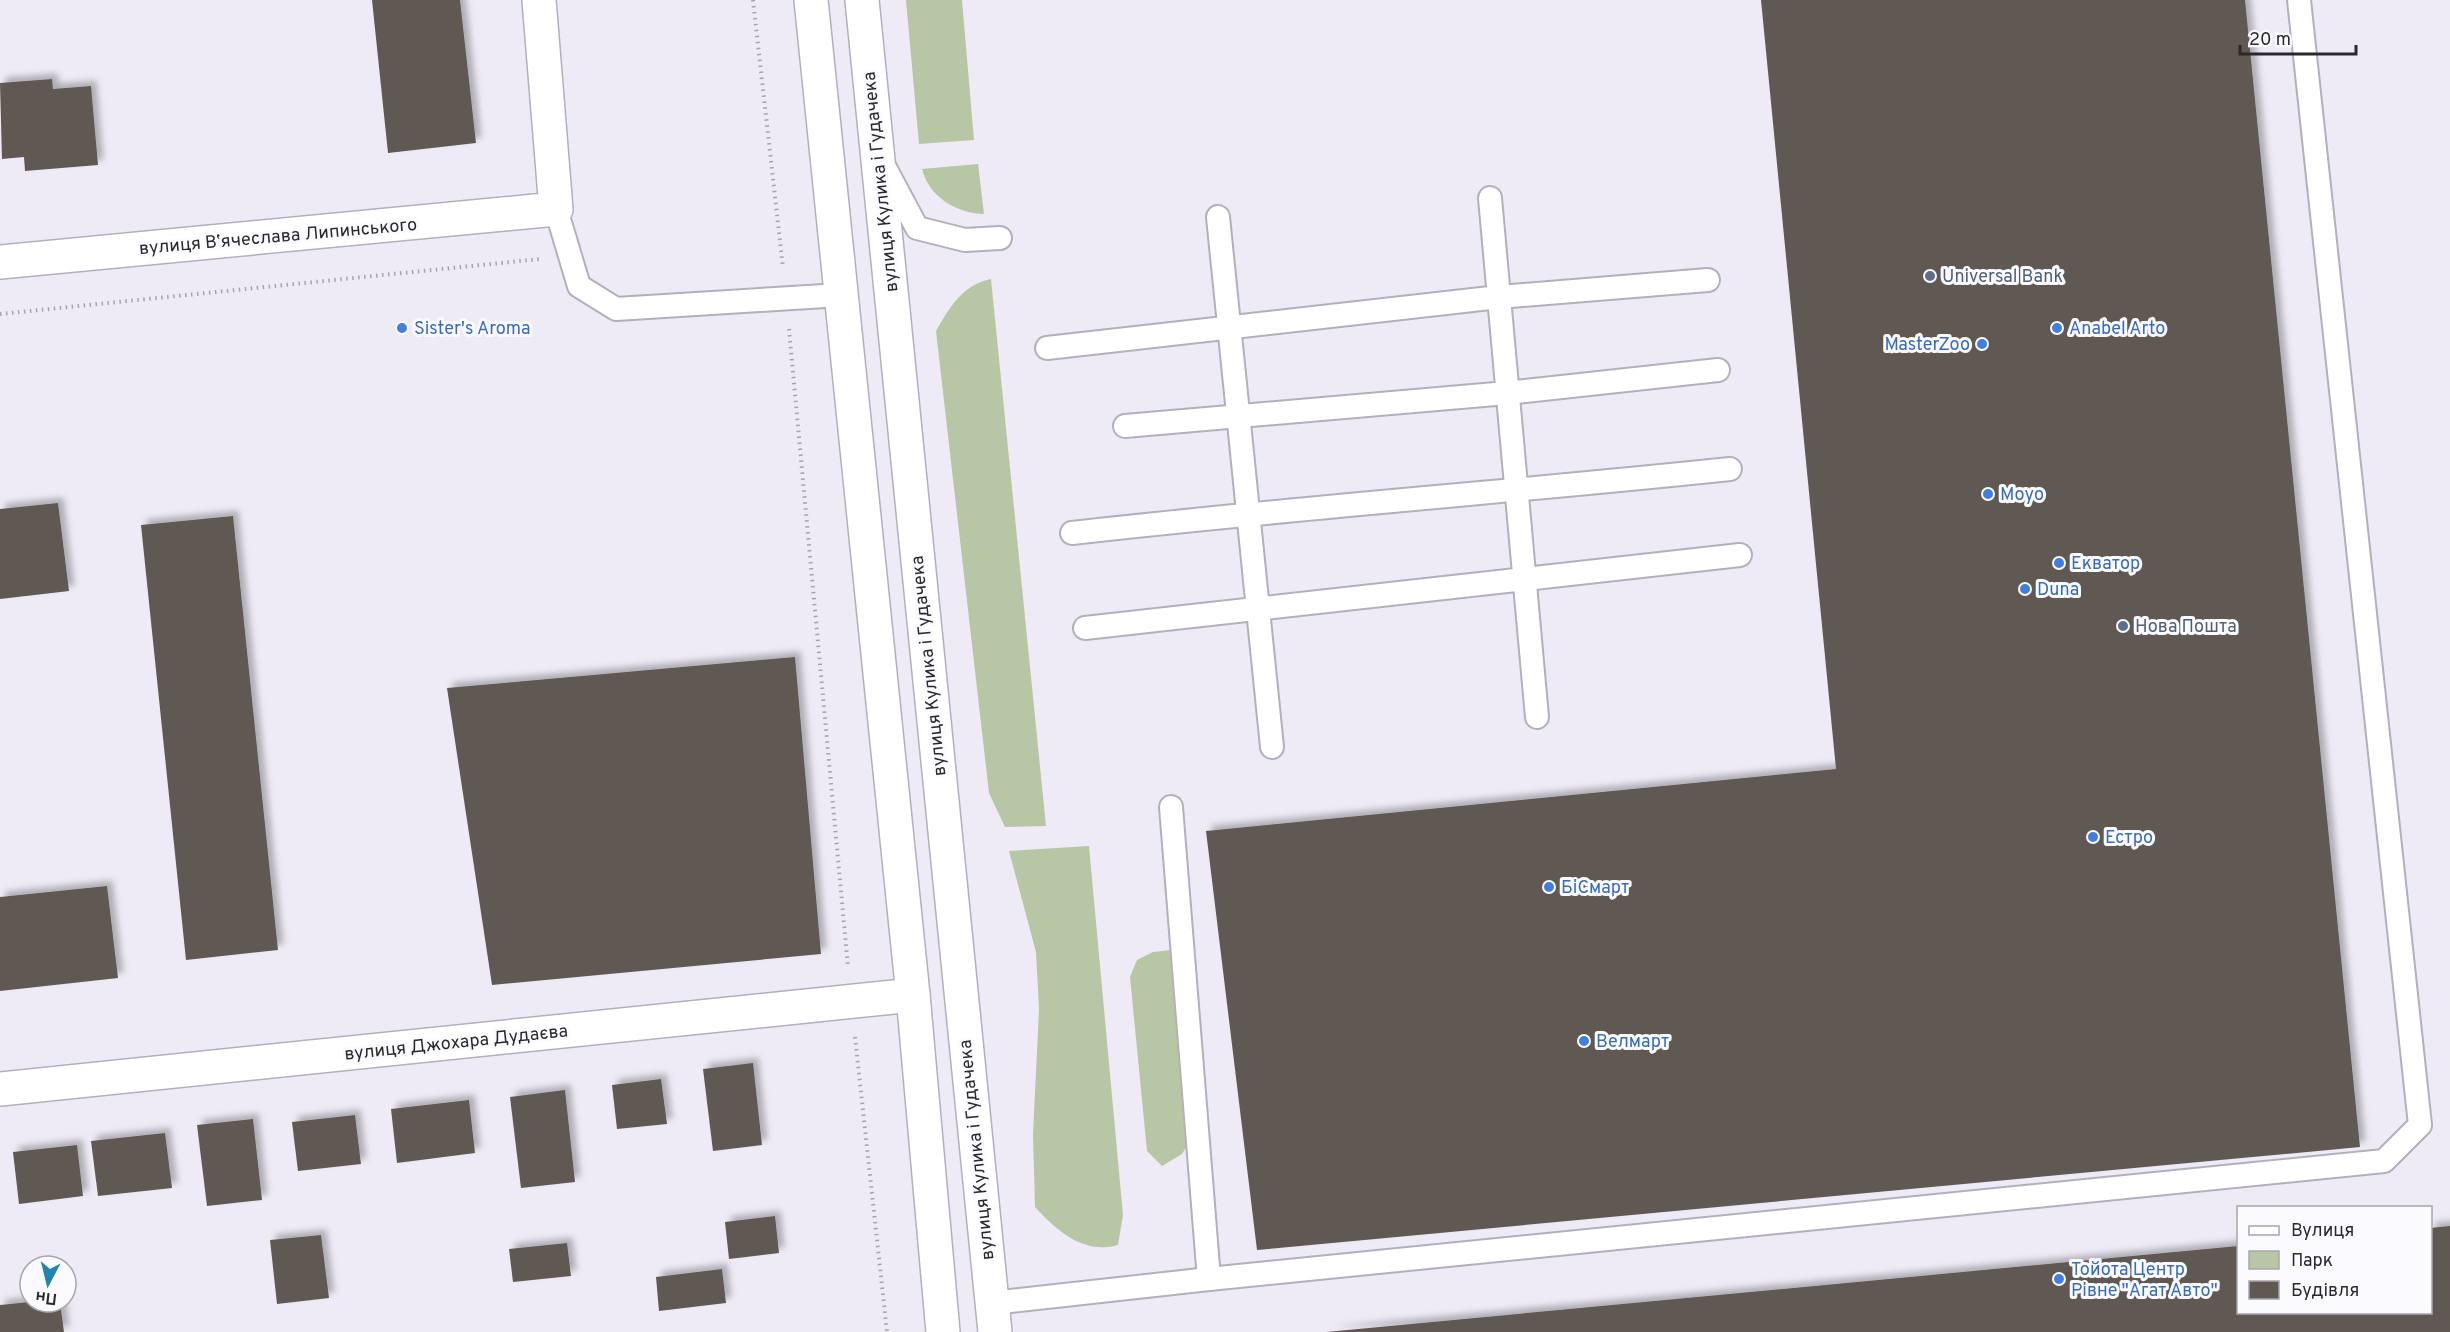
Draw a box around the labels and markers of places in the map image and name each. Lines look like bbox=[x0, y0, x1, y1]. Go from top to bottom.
place label: Universal Bank bbox=[1942, 266, 2063, 289]
marker: Universal Bank bbox=[1923, 269, 1937, 283]
place label: Sister's Aroma bbox=[414, 318, 530, 341]
place label: Anabel Arto bbox=[2069, 318, 2165, 341]
marker: Sister's Aroma bbox=[395, 321, 409, 335]
marker: Anabel Arto bbox=[2050, 321, 2064, 335]
place label: MasterZoo bbox=[1884, 334, 1970, 357]
marker: MasterZoo bbox=[1975, 337, 1989, 351]
place label: Moyo bbox=[2000, 484, 2044, 507]
marker: Moyo bbox=[1981, 487, 1995, 501]
place label: Екватор bbox=[2071, 553, 2140, 576]
marker: Екватор bbox=[2052, 556, 2066, 570]
place label: Duna bbox=[2037, 579, 2079, 602]
marker: Duna bbox=[2018, 582, 2032, 596]
place label: Нова Пошта bbox=[2135, 616, 2237, 639]
marker: Нова Пошта bbox=[2116, 619, 2130, 633]
place label: Естро bbox=[2105, 827, 2153, 850]
marker: Естро bbox=[2086, 830, 2100, 844]
place label: БіСмарт bbox=[1561, 877, 1629, 900]
marker: БіСмарт bbox=[1542, 880, 1556, 894]
place label: Велмарт bbox=[1596, 1031, 1669, 1054]
marker: Велмарт bbox=[1577, 1034, 1591, 1048]
place label: Тойота Центр Рівне "Агат Авто" bbox=[2071, 1259, 2218, 1303]
marker: Тойота Центр Рівне "Агат Авто" bbox=[2052, 1272, 2066, 1286]

